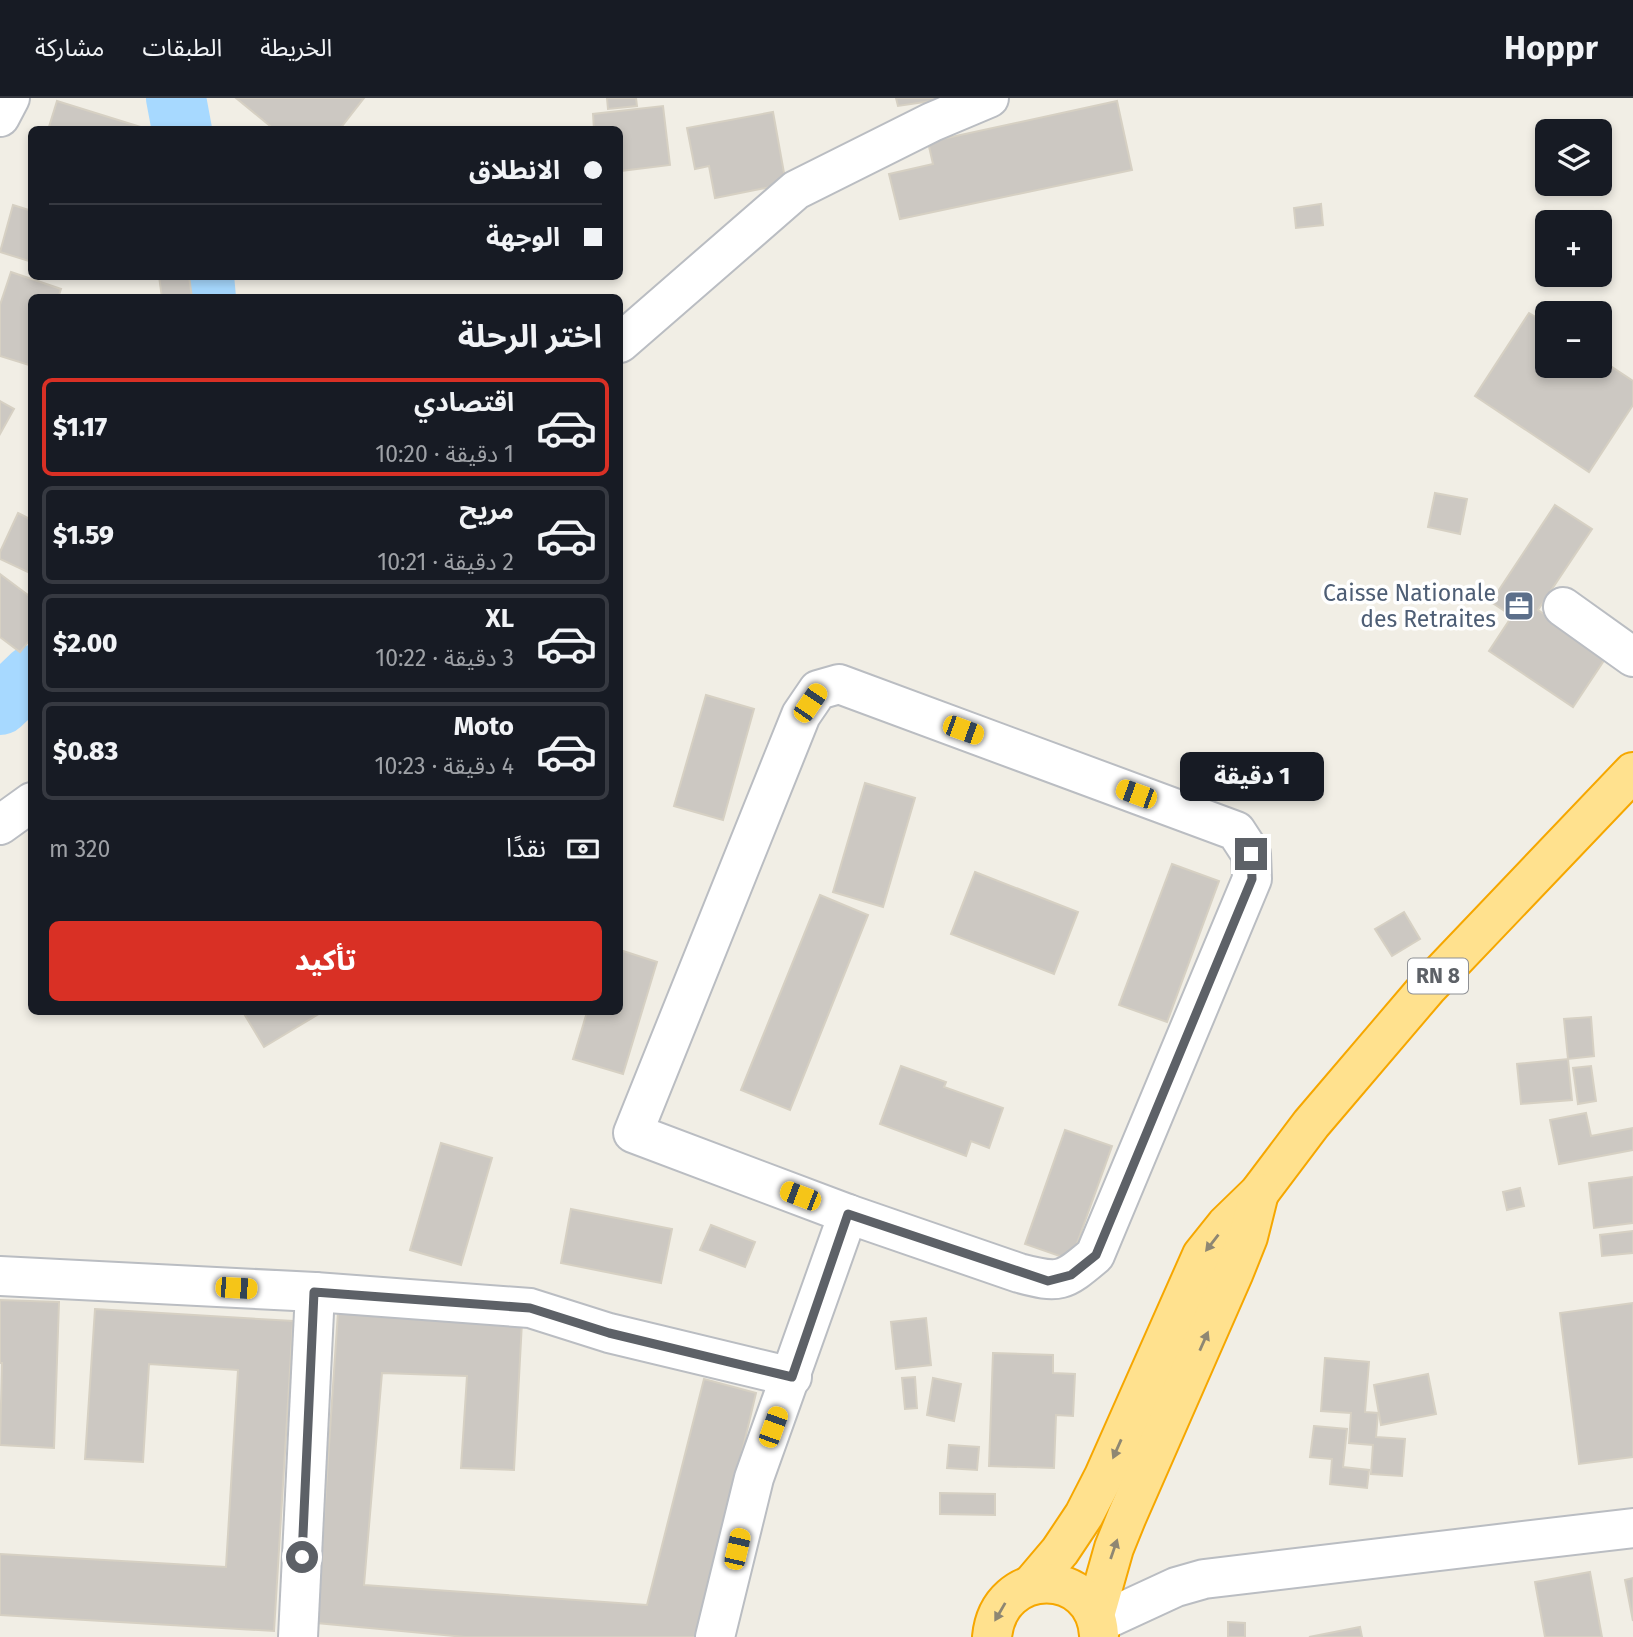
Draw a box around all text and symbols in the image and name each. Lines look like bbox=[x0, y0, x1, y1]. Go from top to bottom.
text: Hoppr bbox=[1504, 28, 1598, 68]
text: مشاركة bbox=[35, 34, 104, 62]
text: الطبقات bbox=[142, 34, 222, 62]
text: الخريطة bbox=[260, 34, 332, 62]
map controls bbox=[1535, 119, 1612, 378]
button: layers bbox=[1535, 119, 1612, 196]
text: الانطلاق bbox=[469, 155, 560, 186]
button: + bbox=[1535, 210, 1612, 287]
text: الوجهة bbox=[486, 222, 560, 253]
button: − bbox=[1535, 301, 1612, 378]
text: اختر الرحلة bbox=[458, 317, 602, 355]
text: اقتصادي bbox=[414, 387, 514, 418]
icon: car bbox=[535, 396, 598, 459]
text: $1.17 bbox=[53, 412, 107, 443]
text: 1 دقيقة · 10:20 bbox=[375, 440, 514, 468]
text: مريح bbox=[459, 495, 514, 526]
icon: car bbox=[535, 504, 598, 567]
text: $1.59 bbox=[53, 520, 114, 551]
text: 2 دقيقة · 10:21 bbox=[377, 548, 514, 576]
place label: Caisse Nationale des Retraites bbox=[1323, 579, 1496, 633]
office icon: Caisse Nationale des Retraites bbox=[1502, 589, 1536, 623]
text: XL bbox=[486, 603, 514, 634]
icon: car bbox=[535, 612, 598, 675]
text: $2.00 bbox=[53, 628, 118, 659]
text: 3 دقيقة · 10:22 bbox=[375, 644, 514, 672]
car bbox=[790, 680, 831, 726]
text: Moto bbox=[454, 711, 514, 742]
car bbox=[940, 713, 987, 747]
icon: car bbox=[535, 720, 598, 783]
text: $0.83 bbox=[53, 736, 118, 767]
text: 4 دقيقة · 10:23 bbox=[374, 752, 514, 780]
callout: 1 دقيقة bbox=[1179, 752, 1323, 802]
text: 1 دقيقة bbox=[1214, 762, 1290, 790]
car bbox=[1113, 777, 1160, 811]
icon: cash bbox=[564, 830, 602, 868]
text: نقدًا bbox=[506, 833, 546, 864]
text: 320 m bbox=[49, 835, 110, 863]
route end bbox=[1235, 838, 1267, 870]
button: تأكيد bbox=[49, 921, 602, 1001]
road number: RN 8 bbox=[1408, 958, 1468, 994]
car bbox=[777, 1179, 824, 1213]
one-way arrow bbox=[1205, 1233, 1220, 1251]
car bbox=[215, 1276, 258, 1300]
one-way arrow bbox=[1199, 1330, 1210, 1351]
car bbox=[756, 1404, 791, 1450]
one-way arrow bbox=[1111, 1439, 1123, 1459]
car bbox=[723, 1526, 752, 1572]
one-way arrow bbox=[1109, 1539, 1120, 1560]
route start bbox=[286, 1541, 318, 1573]
one-way arrow bbox=[994, 1602, 1006, 1621]

